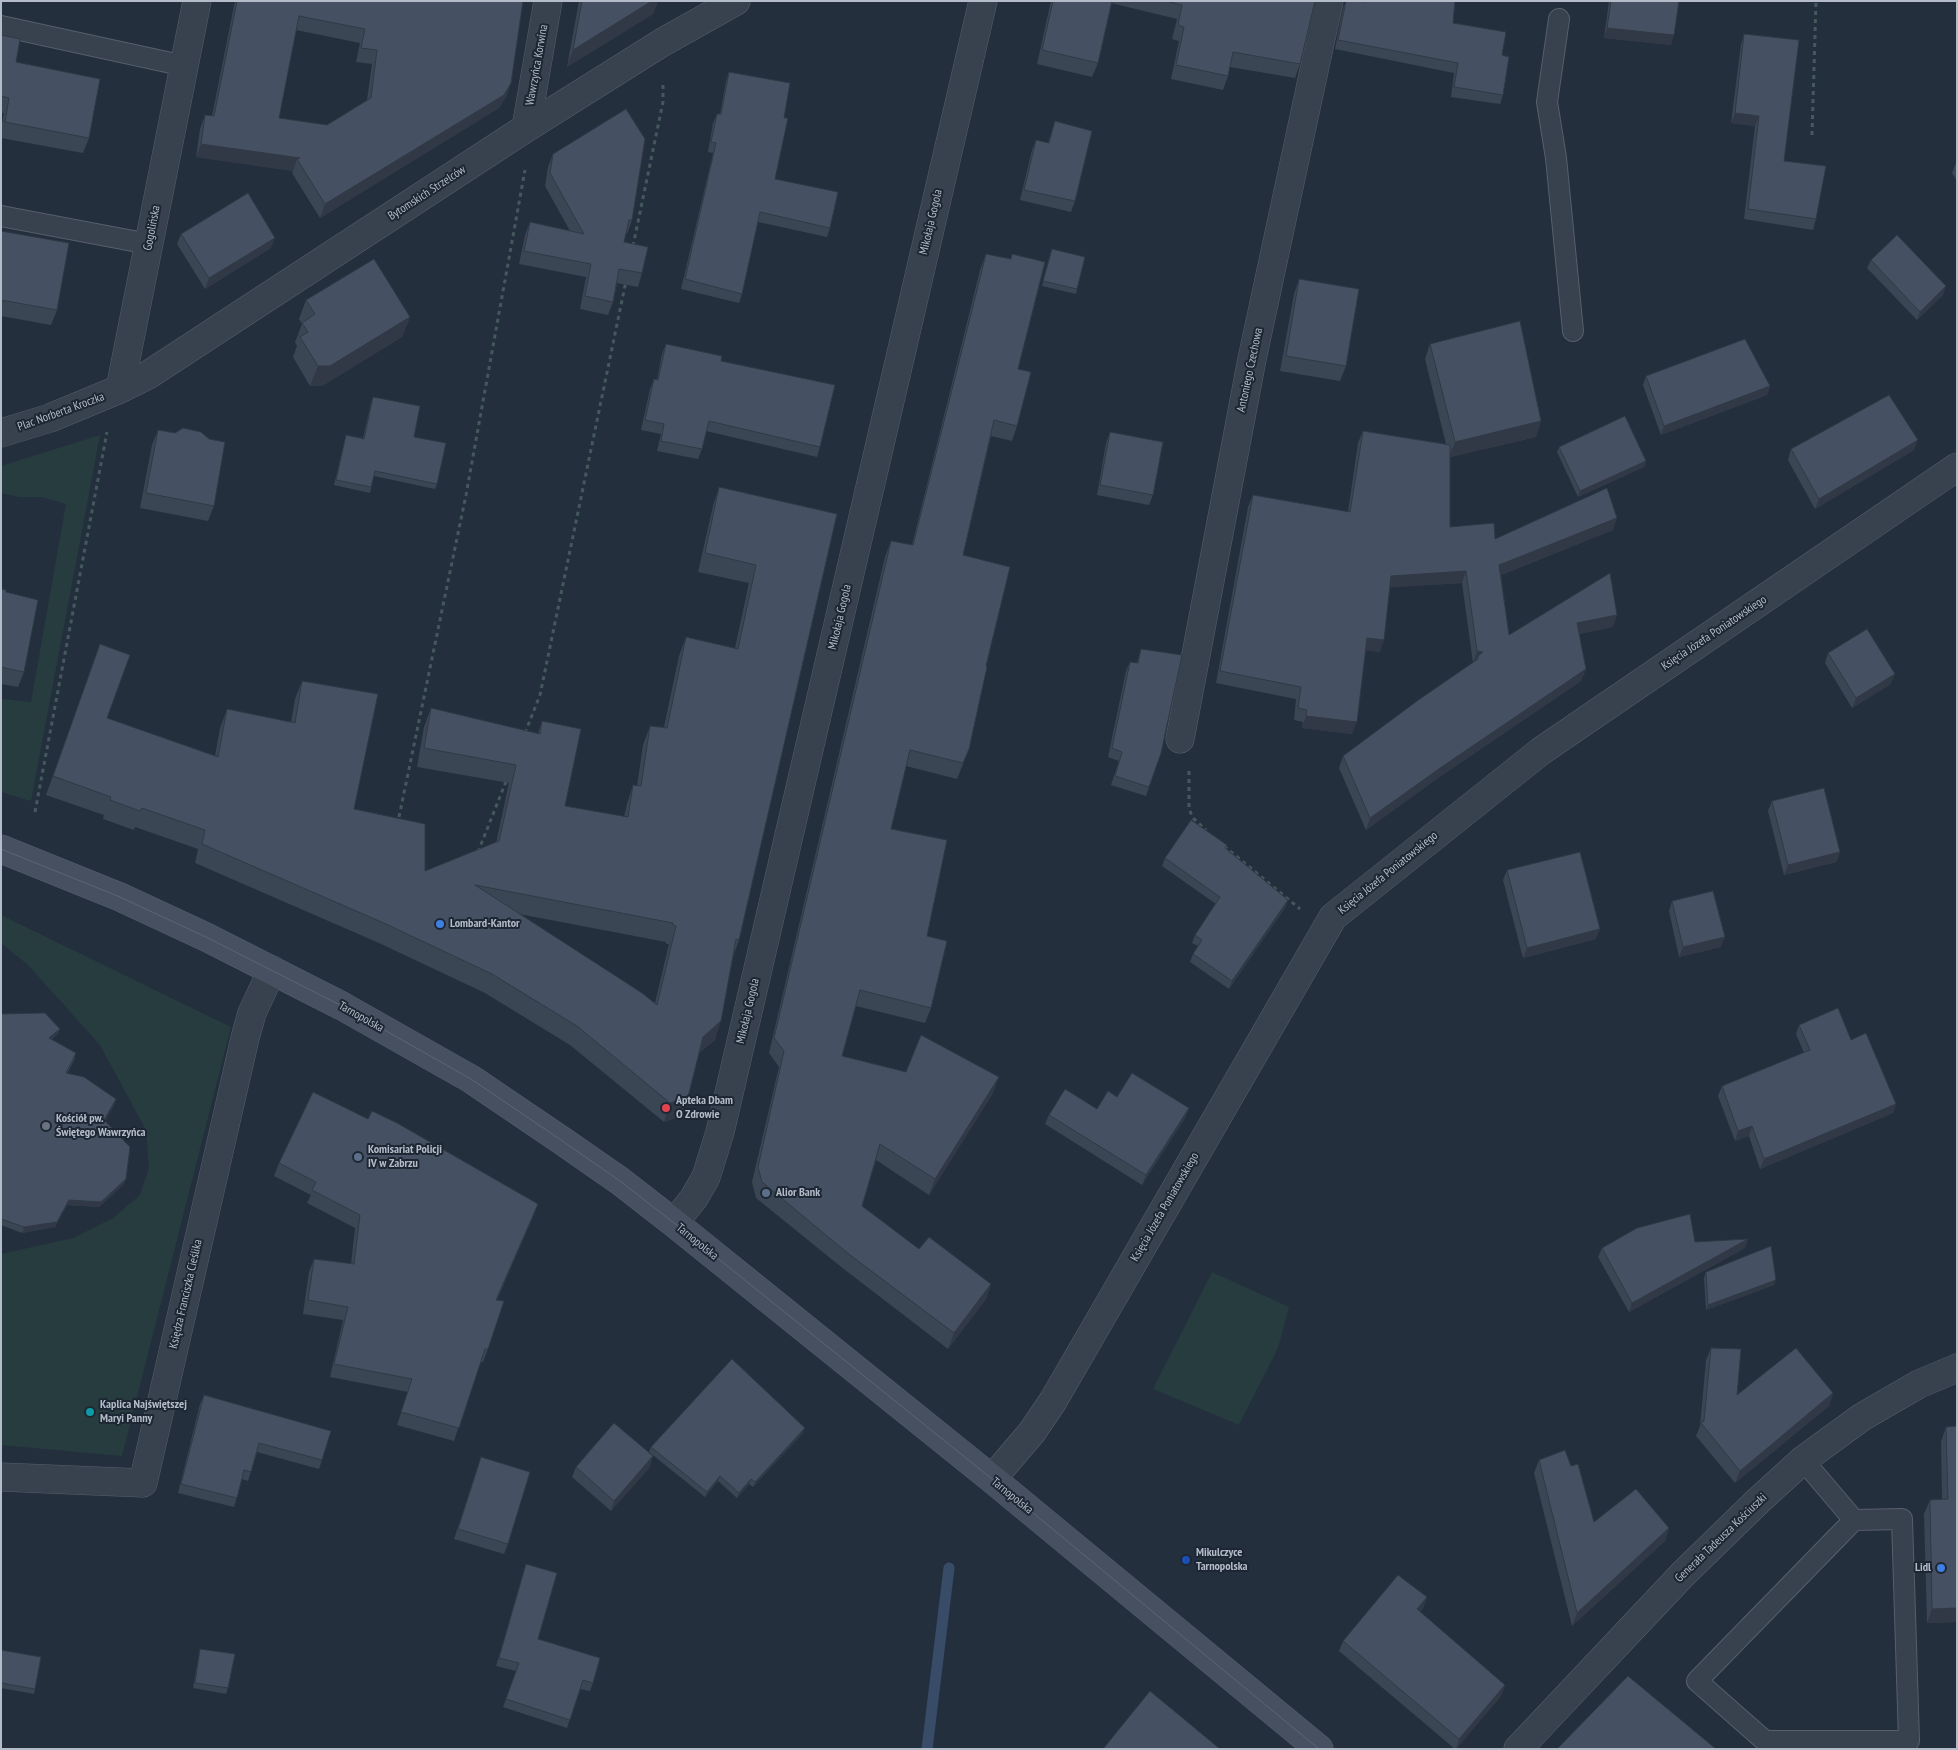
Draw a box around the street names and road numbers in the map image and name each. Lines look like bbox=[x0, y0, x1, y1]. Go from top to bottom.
street label: Wawrzyńca Korwina bbox=[523, 23, 551, 107]
street label: Bytomskich Strzelców bbox=[385, 163, 469, 223]
street label: Mikołaja Gogola bbox=[916, 188, 946, 256]
street label: Gogolińska bbox=[141, 204, 163, 252]
street label: Antoniego Czechowa bbox=[1234, 327, 1266, 413]
street label: Plac Norberta Kroczka bbox=[16, 390, 106, 434]
street label: Mikołaja Gogola bbox=[825, 583, 855, 651]
street label: Księcia Józefa Poniatowskiego bbox=[1659, 592, 1769, 674]
street label: Księcia Józefa Poniatowskiego bbox=[1335, 828, 1441, 918]
street label: Mikołaja Gogola bbox=[733, 977, 763, 1045]
street label: Tarnopolska bbox=[336, 999, 386, 1035]
street label: Księcia Józefa Poniatowskiego bbox=[1128, 1150, 1202, 1264]
street label: Tarnopolska bbox=[673, 1221, 721, 1263]
street label: Księdza Franciszka Cieślika bbox=[166, 1238, 206, 1350]
street label: Tarnopolska bbox=[988, 1475, 1036, 1517]
street label: Generała Tadeusza Kościuszki bbox=[1672, 1490, 1770, 1586]

